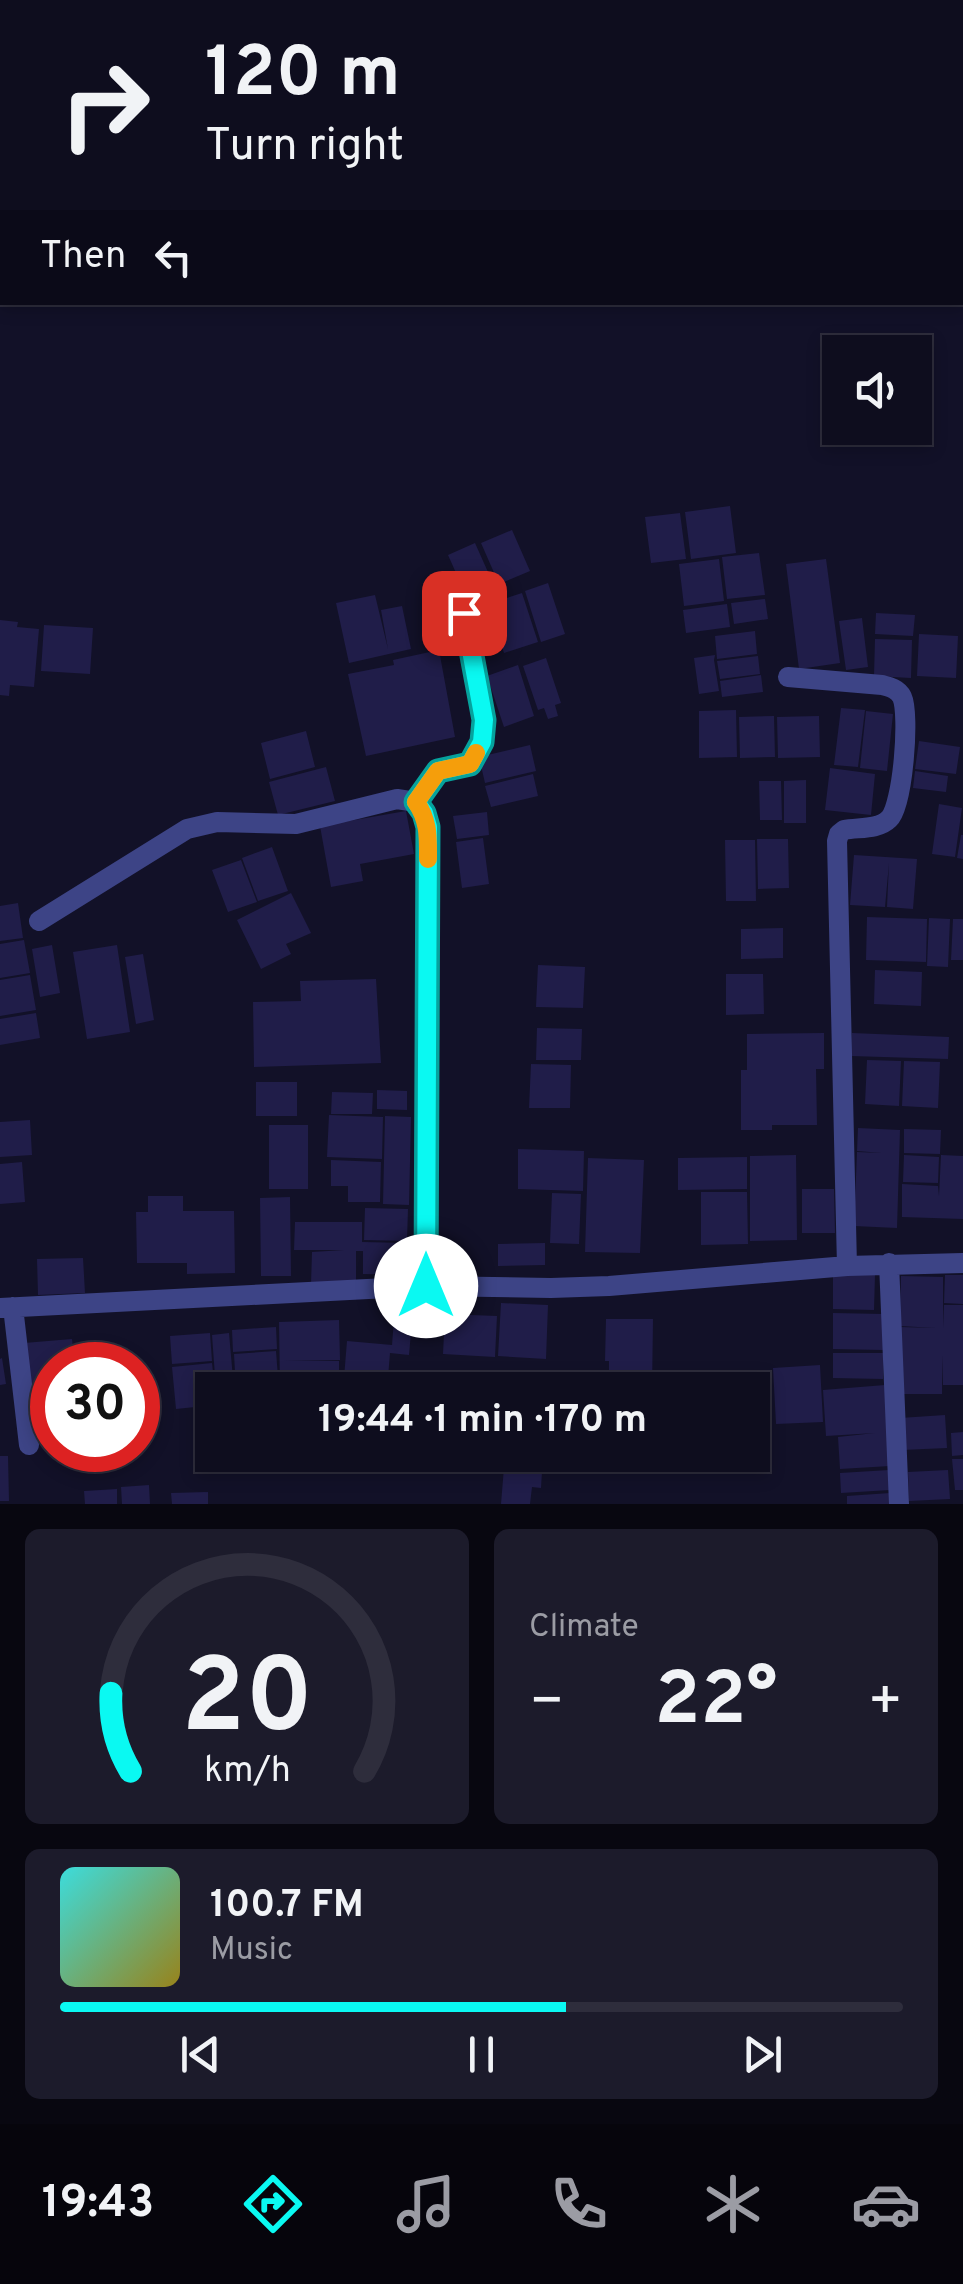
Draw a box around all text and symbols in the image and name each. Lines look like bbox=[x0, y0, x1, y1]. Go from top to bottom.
text: 120 m bbox=[205, 32, 401, 121]
icon: right bbox=[40, 40, 170, 170]
text: Turn right bbox=[205, 119, 404, 176]
icon: left bbox=[146, 230, 201, 285]
text: Then bbox=[40, 233, 126, 282]
map controls bbox=[822, 335, 932, 445]
button: sound bbox=[822, 335, 932, 445]
pin bbox=[422, 571, 507, 656]
icon: arrive bbox=[437, 586, 492, 641]
position arrow bbox=[374, 1234, 478, 1338]
speed limit sign: 30 bbox=[30, 1342, 160, 1472]
text: 19:44 · 1 min · 170 m bbox=[318, 1397, 647, 1446]
text: Climate bbox=[529, 1608, 639, 1648]
text: 20 bbox=[181, 1637, 313, 1769]
text: 22° bbox=[655, 1656, 777, 1751]
text: − bbox=[529, 1669, 564, 1739]
text: + bbox=[868, 1669, 903, 1739]
text: km/h bbox=[204, 1749, 290, 1795]
text: 100.7 FM bbox=[210, 1882, 364, 1931]
text: Music bbox=[210, 1931, 293, 1971]
icon: previous bbox=[173, 2027, 228, 2082]
icon: pause bbox=[454, 2027, 509, 2082]
icon: next bbox=[735, 2027, 790, 2082]
icon: directions bbox=[238, 2169, 308, 2239]
icon: music bbox=[391, 2169, 461, 2239]
icon: phone bbox=[544, 2169, 614, 2239]
icon: climate bbox=[698, 2169, 768, 2239]
icon: car bbox=[851, 2169, 921, 2239]
text: 19:43 bbox=[42, 2176, 154, 2233]

